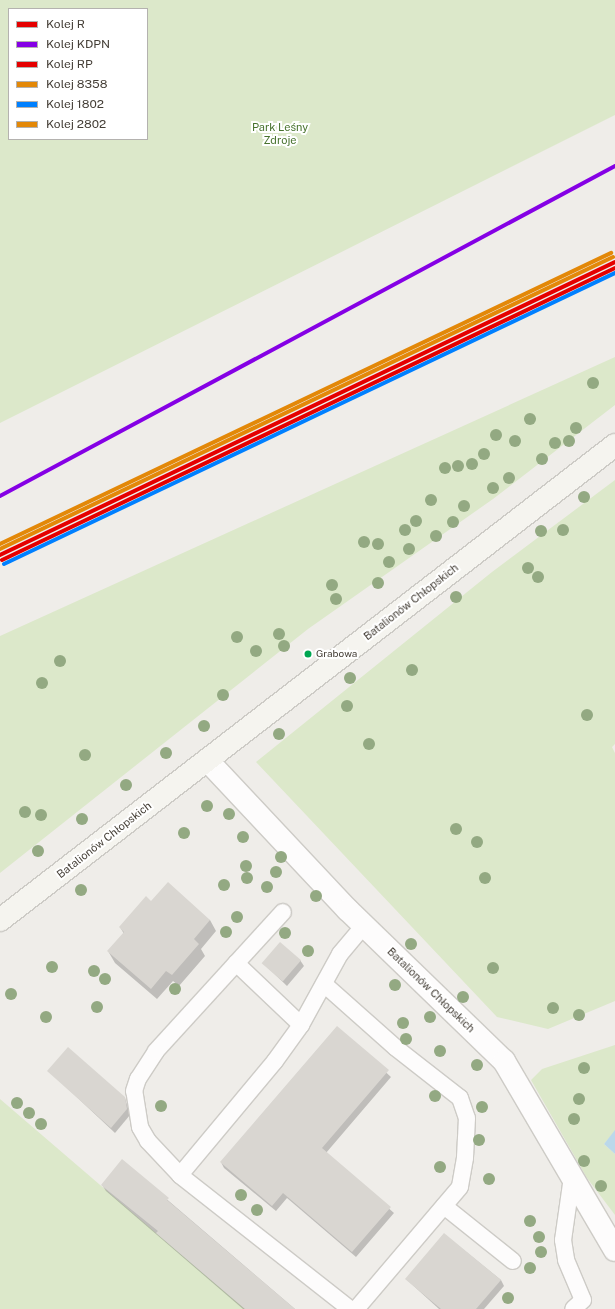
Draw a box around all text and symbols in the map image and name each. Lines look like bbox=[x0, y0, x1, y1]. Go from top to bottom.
legend bbox=[8, 8, 148, 140]
text: Kolej R bbox=[46, 17, 85, 31]
text: Kolej KDPN bbox=[46, 37, 110, 51]
text: Kolej RP bbox=[46, 57, 93, 71]
text: Kolej 8358 bbox=[46, 77, 108, 91]
text: Kolej 1802 bbox=[46, 97, 104, 111]
text: Kolej 2802 bbox=[46, 117, 106, 131]
park label: Park Leśny Zdroje bbox=[252, 121, 308, 147]
street label: Batalionów Chłopskich bbox=[361, 561, 461, 643]
place label: Grabowa bbox=[316, 648, 357, 660]
marker: Grabowa bbox=[303, 649, 313, 659]
street label: Batalionów Chłopskich bbox=[54, 799, 154, 881]
street label: Batalionów Chłopskich bbox=[385, 945, 477, 1035]

